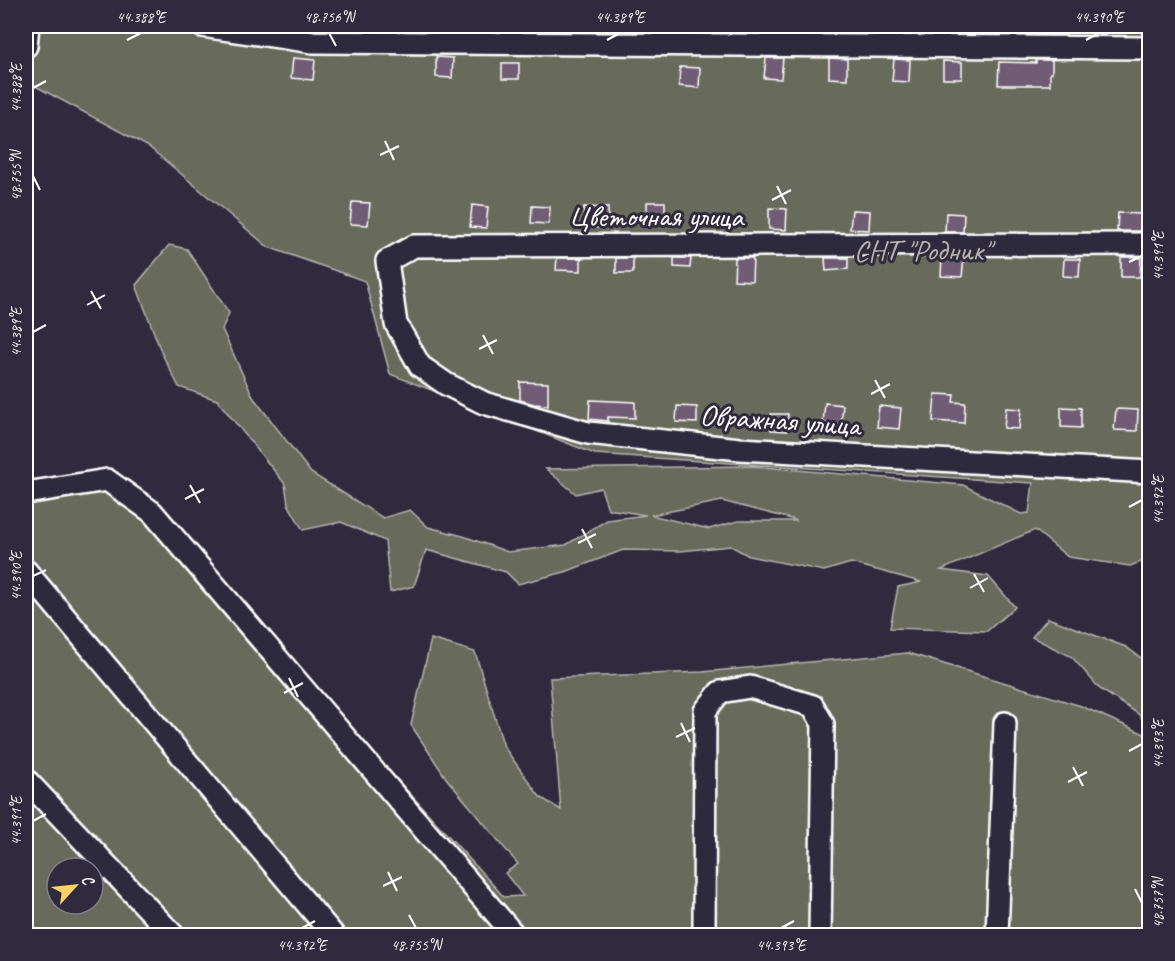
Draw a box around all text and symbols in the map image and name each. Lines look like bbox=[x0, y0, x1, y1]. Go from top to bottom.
text: 44.388°E bbox=[117, 8, 168, 27]
text: 48.756°N bbox=[304, 8, 357, 27]
text: 44.389°E bbox=[596, 8, 647, 27]
text: 44.390°E bbox=[1075, 8, 1126, 27]
text: 44.388°E bbox=[7, 61, 26, 112]
text: 48.755°N bbox=[7, 148, 26, 201]
street label: Цветочная улица bbox=[569, 197, 745, 235]
text: 44.391°E bbox=[1149, 229, 1168, 280]
park label: СНТ "Родник" bbox=[854, 231, 996, 269]
text: 44.389°E bbox=[7, 305, 26, 356]
street label: Овражная улица bbox=[699, 395, 864, 445]
text: 44.392°E bbox=[1149, 473, 1168, 524]
text: 44.390°E bbox=[7, 549, 26, 600]
text: 44.393°E bbox=[1149, 717, 1168, 768]
text: 44.391°E bbox=[7, 794, 26, 845]
north arrow bbox=[45, 856, 105, 916]
text: С bbox=[77, 872, 99, 890]
text: 48.757°N bbox=[1149, 875, 1168, 928]
text: 44.392°E bbox=[278, 936, 329, 955]
text: 48.755°N bbox=[391, 936, 444, 955]
text: 44.393°E bbox=[757, 936, 808, 955]

